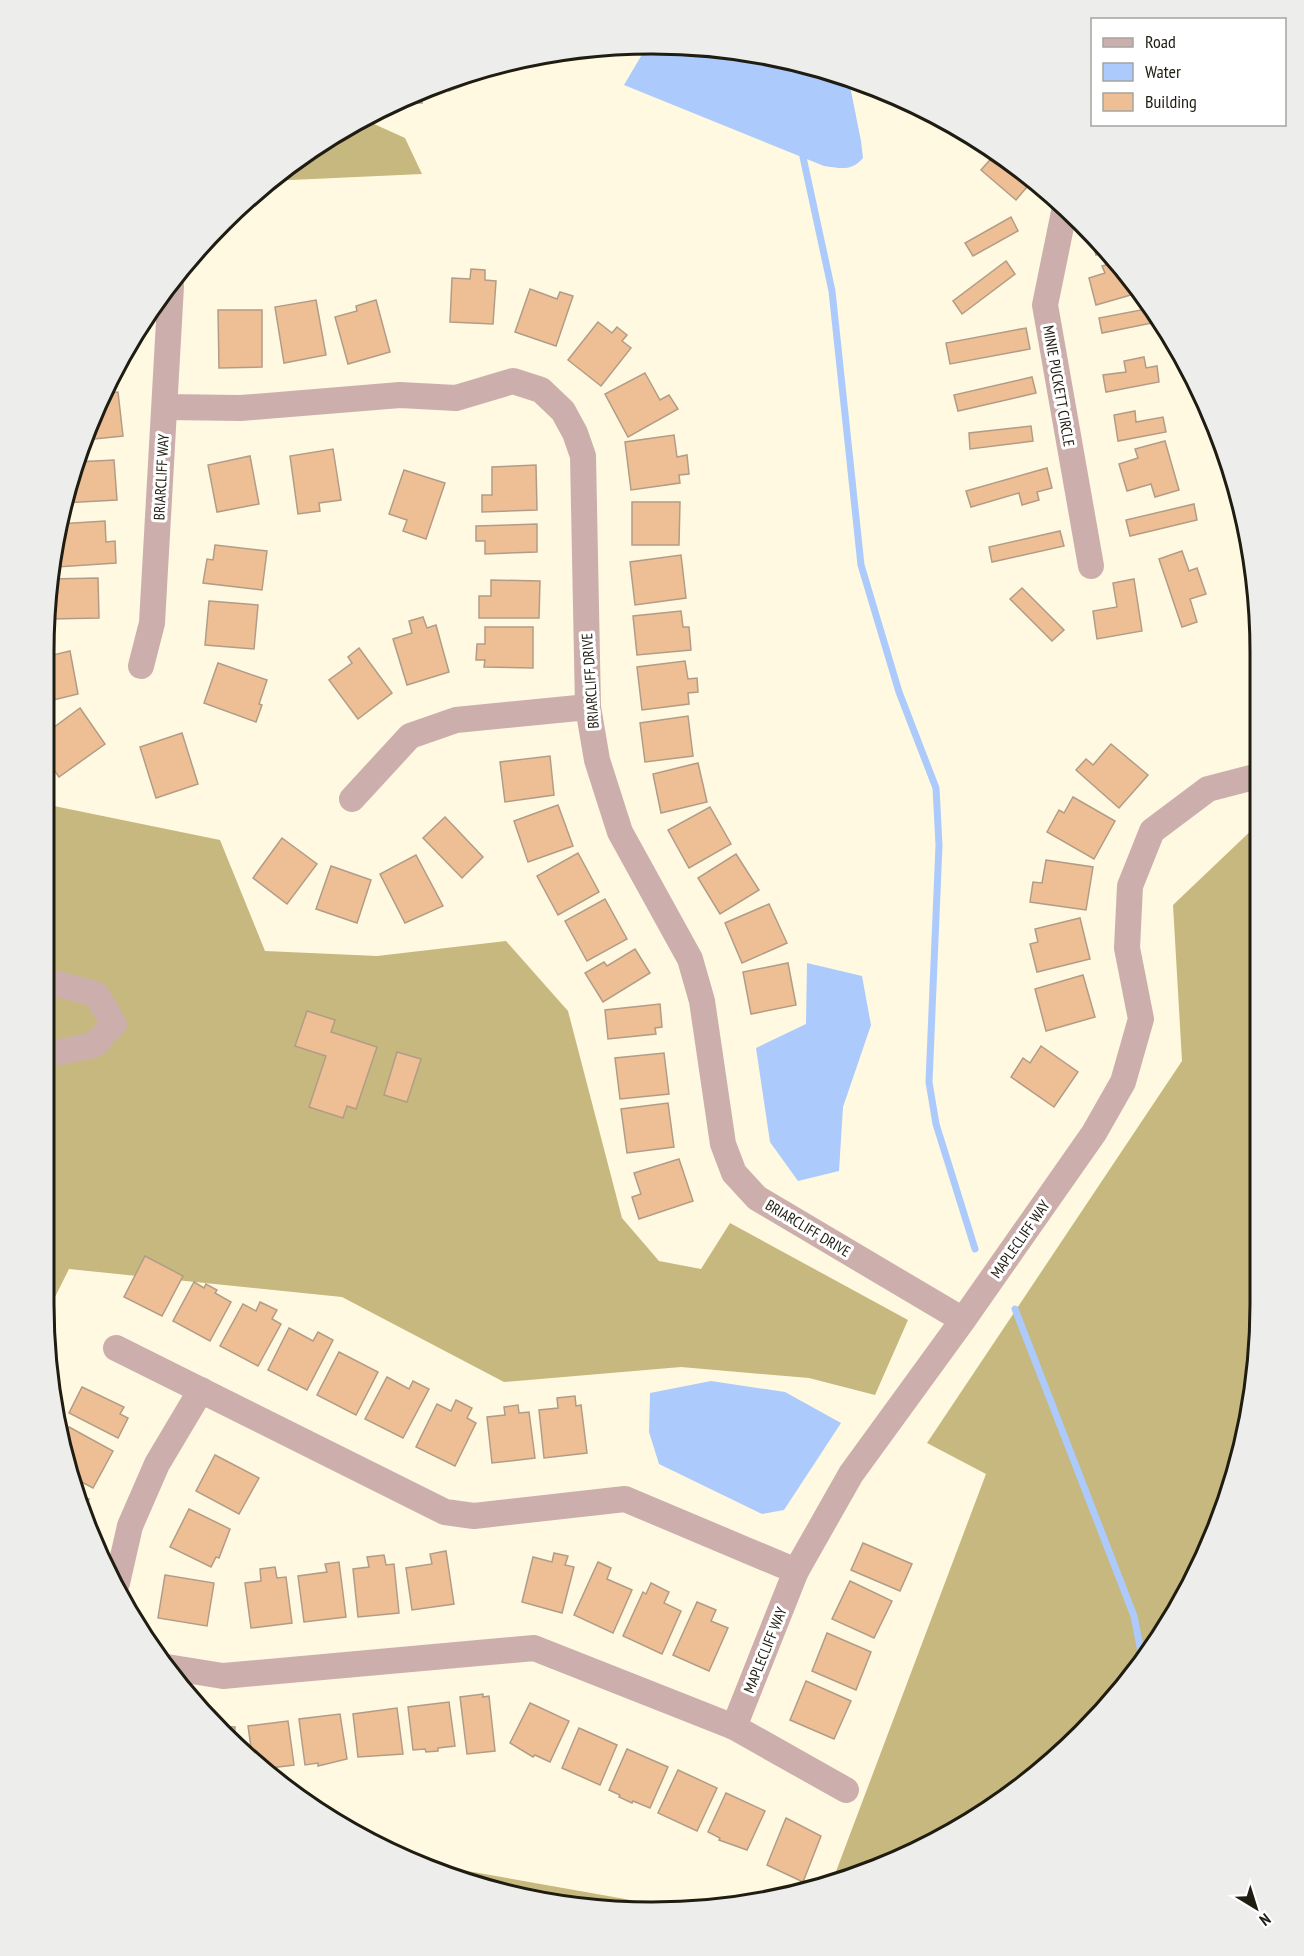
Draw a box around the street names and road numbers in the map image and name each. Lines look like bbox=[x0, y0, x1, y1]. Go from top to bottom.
street label: MINIE PUCKETT CIRCLE bbox=[1039, 324, 1079, 448]
street label: BRIARCLIFF WAY bbox=[149, 433, 173, 521]
street label: BRIARCLIFF DRIVE bbox=[577, 633, 603, 729]
street label: BRIARCLIFF DRIVE bbox=[762, 1195, 854, 1261]
street label: MAPLECLIFF WAY bbox=[986, 1196, 1054, 1282]
street label: MAPLECLIFF WAY bbox=[739, 1604, 791, 1696]

